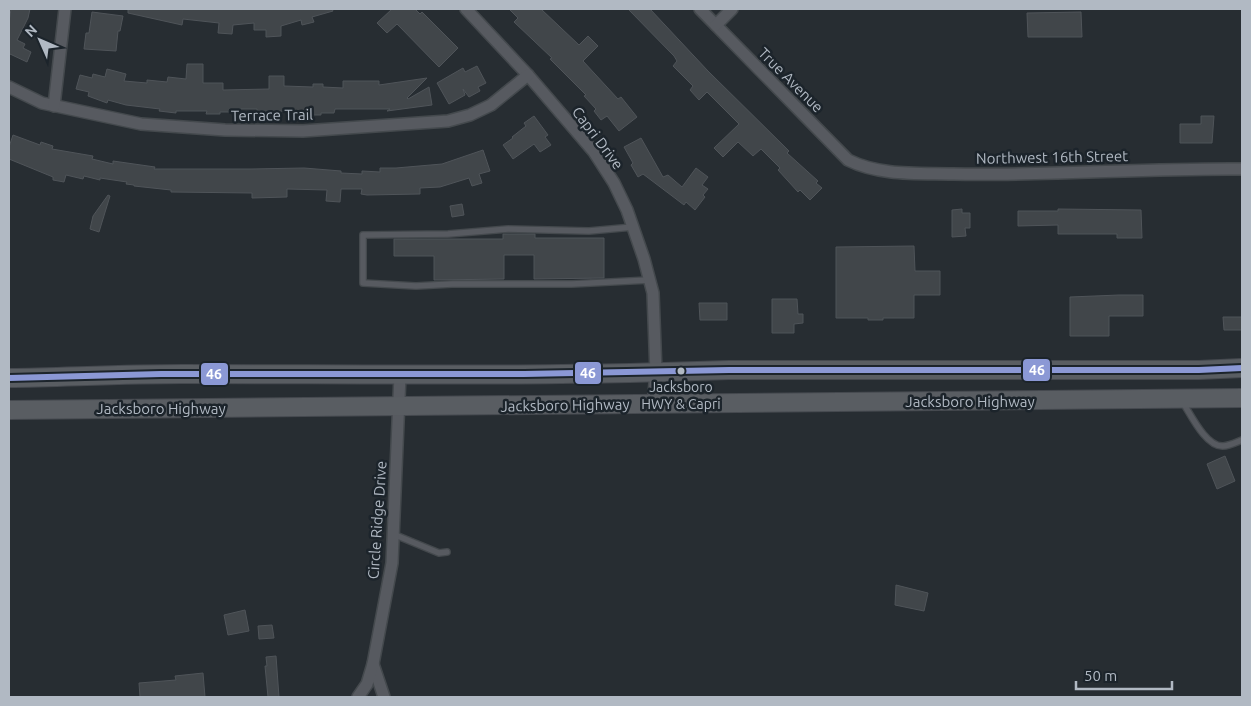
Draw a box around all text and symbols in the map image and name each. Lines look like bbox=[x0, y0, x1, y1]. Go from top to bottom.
north arrow bbox=[15, 15, 65, 65]
text: N bbox=[21, 21, 40, 40]
street label: True Avenue bbox=[755, 44, 827, 116]
street label: Capri Drive bbox=[569, 103, 627, 173]
street label: Terrace Trail bbox=[231, 106, 313, 124]
street label: Northwest 16th Street bbox=[976, 147, 1128, 167]
line badge: 46 bbox=[1022, 358, 1051, 382]
line badge: 46 bbox=[574, 361, 602, 385]
line badge: 46 bbox=[200, 362, 229, 386]
text: 46 bbox=[1029, 362, 1045, 378]
text: 46 bbox=[580, 365, 596, 381]
text: 46 bbox=[206, 366, 222, 382]
marker: Jacksboro HWY & Capri bbox=[676, 366, 686, 376]
place label: Jacksboro HWY & Capri bbox=[641, 379, 721, 412]
street label: Jacksboro Highway bbox=[905, 393, 1035, 410]
street label: Jacksboro Highway bbox=[500, 395, 630, 415]
street label: Jacksboro Highway bbox=[96, 400, 226, 417]
street label: Circle Ridge Drive bbox=[364, 460, 390, 580]
scale bar bbox=[1076, 658, 1172, 690]
text: 50 m bbox=[1084, 667, 1117, 684]

